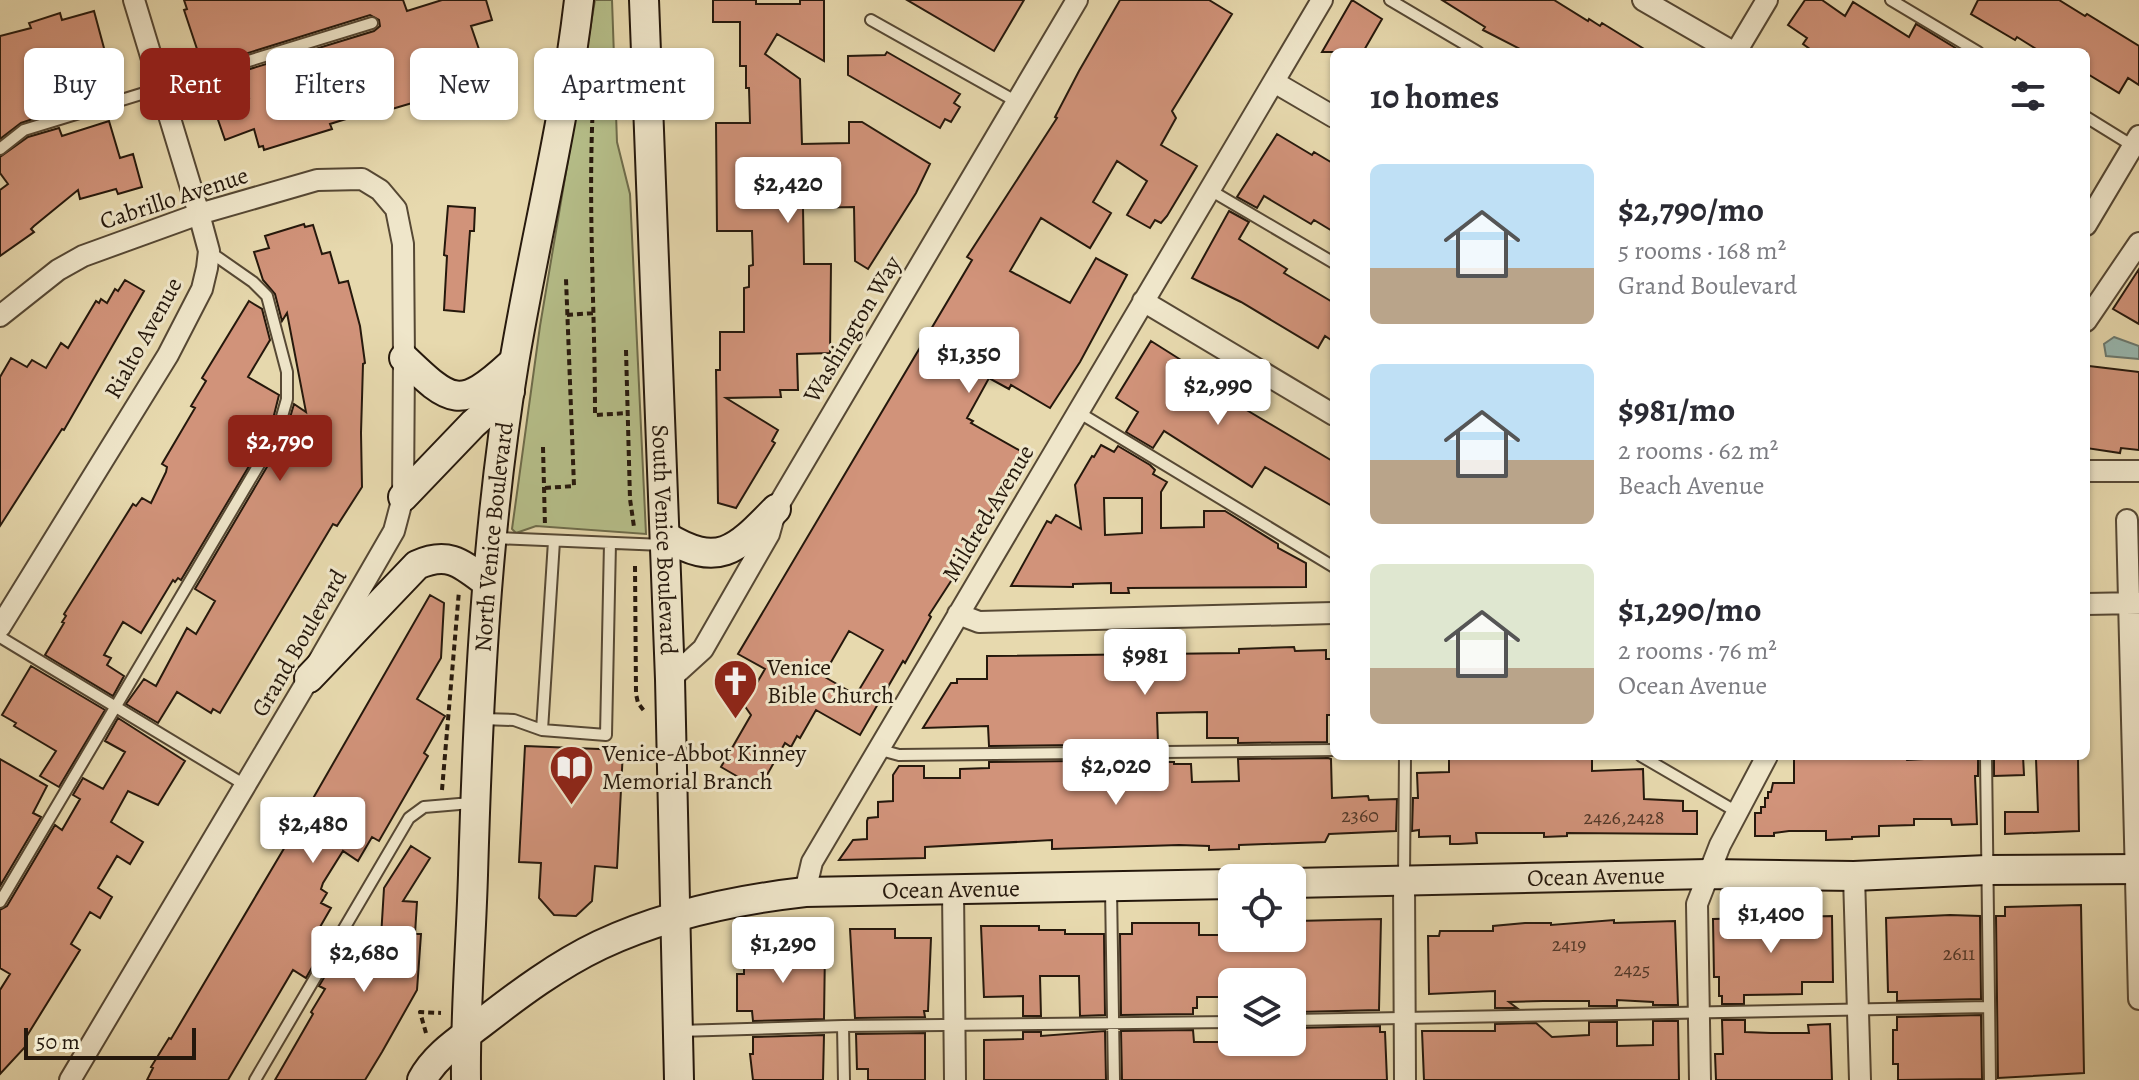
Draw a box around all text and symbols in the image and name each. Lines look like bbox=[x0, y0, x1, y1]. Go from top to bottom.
chip: Buy bbox=[24, 48, 124, 120]
chip: Rent bbox=[140, 48, 250, 120]
chip: Filters bbox=[266, 48, 394, 120]
chip: New bbox=[410, 48, 518, 120]
chip: Apartment bbox=[534, 48, 714, 120]
text: 10 homes bbox=[1370, 73, 1499, 120]
icon: filters bbox=[2006, 74, 2050, 118]
pin: $2,420 bbox=[723, 157, 853, 225]
street label: Cabrillo Avenue bbox=[96, 159, 252, 237]
text: $2,420 bbox=[753, 165, 823, 200]
text: $2,790/mo bbox=[1618, 186, 1764, 233]
icon: home bbox=[1434, 196, 1530, 292]
text: 5 rooms · 168 m² bbox=[1618, 233, 1786, 268]
street label: Washington Way bbox=[795, 249, 909, 409]
text: Grand Boulevard bbox=[1618, 268, 1797, 303]
street label: Rialto Avenue bbox=[96, 272, 190, 404]
pin: $1,350 bbox=[904, 327, 1034, 395]
text: $1,350 bbox=[937, 335, 1001, 370]
pin: $2,990 bbox=[1153, 359, 1283, 427]
text: $2,990 bbox=[1184, 367, 1252, 402]
text: $981/mo bbox=[1618, 386, 1735, 433]
icon: home bbox=[1434, 396, 1530, 492]
pin: $2,790 bbox=[215, 415, 345, 483]
street label: North Venice Boulevard bbox=[467, 420, 521, 653]
text: $2,790 bbox=[246, 423, 314, 458]
street label: South Venice Boulevard bbox=[644, 424, 685, 656]
text: 2 rooms · 62 m² bbox=[1618, 433, 1778, 468]
street label: Mildred Avenue bbox=[935, 439, 1041, 587]
text: Beach Avenue bbox=[1618, 468, 1765, 503]
street label: Grand Boulevard bbox=[244, 563, 354, 723]
text: $1,290/mo bbox=[1618, 586, 1762, 633]
icon: home bbox=[1434, 596, 1530, 692]
pin: $981 bbox=[1098, 629, 1192, 697]
text: 2 rooms · 76 m² bbox=[1618, 633, 1777, 668]
text: $981 bbox=[1122, 637, 1168, 672]
place label: Venice Bible Church bbox=[766, 651, 894, 711]
church icon: Venice Bible Church bbox=[712, 657, 760, 720]
text: Ocean Avenue bbox=[1618, 668, 1767, 703]
place label: Venice-Abbot Kinney Memorial Branch bbox=[601, 737, 806, 797]
pin: $2,020 bbox=[1051, 739, 1181, 807]
library icon: Venice-Abbot Kinney Memorial Branch bbox=[547, 743, 595, 806]
text: $2,020 bbox=[1081, 747, 1151, 782]
pin: $2,480 bbox=[248, 797, 378, 865]
house number: 2360 bbox=[1341, 802, 1379, 829]
house number: 2426,2428 bbox=[1584, 804, 1664, 831]
text: $2,480 bbox=[278, 805, 348, 840]
street label: Ocean Avenue bbox=[1527, 859, 1665, 894]
map controls bbox=[1218, 864, 1306, 1056]
button: locate bbox=[1218, 864, 1306, 952]
street label: Ocean Avenue bbox=[882, 872, 1020, 907]
pin: $1,400 bbox=[1706, 887, 1836, 955]
text: $1,400 bbox=[1738, 895, 1804, 930]
pin: $1,290 bbox=[718, 917, 848, 985]
text: $1,290 bbox=[750, 925, 816, 960]
pin: $2,680 bbox=[299, 926, 429, 994]
house number: 2419 bbox=[1552, 931, 1586, 958]
text: $2,680 bbox=[329, 934, 399, 969]
house number: 2611 bbox=[1943, 940, 1975, 967]
house number: 2425 bbox=[1614, 956, 1650, 983]
button: layers bbox=[1218, 968, 1306, 1056]
scale bar bbox=[24, 1024, 196, 1060]
text: 50 m bbox=[36, 1027, 80, 1057]

